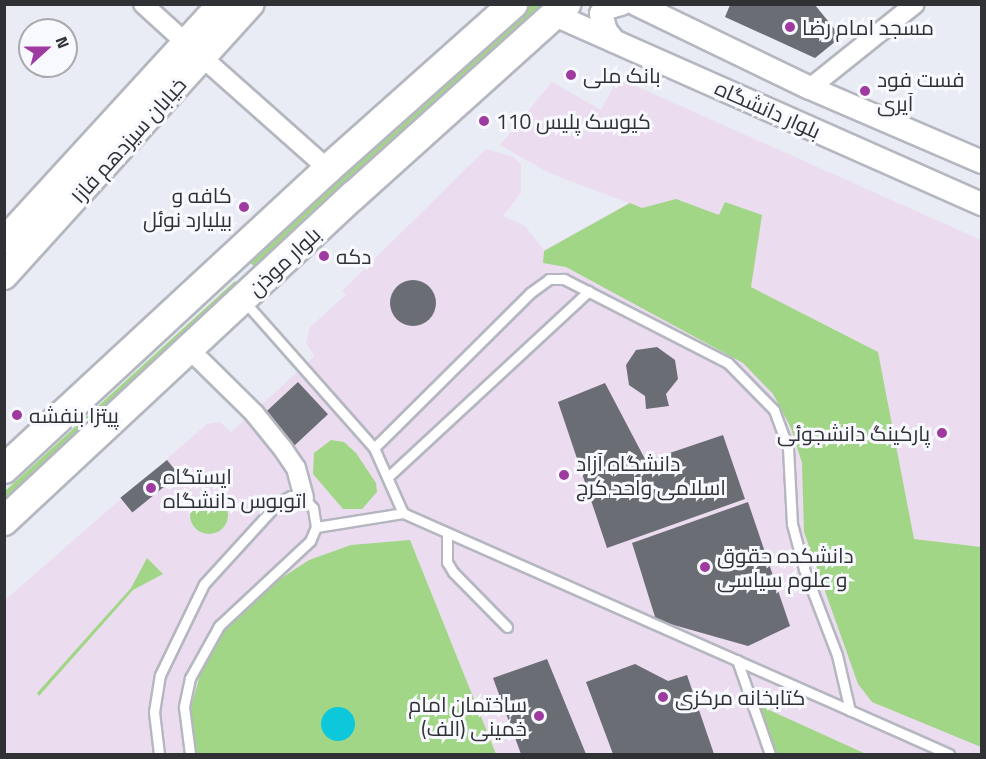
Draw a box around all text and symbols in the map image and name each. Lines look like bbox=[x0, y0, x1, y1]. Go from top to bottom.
place label: مسجد امام رضا bbox=[802, 14, 934, 40]
north arrow bbox=[18, 18, 78, 78]
marker: مسجد امام رضا bbox=[783, 20, 797, 34]
text: N bbox=[50, 33, 76, 52]
place label: بانک ملی bbox=[583, 62, 661, 88]
place label: فست فود آیری bbox=[877, 66, 965, 116]
marker: بانک ملی bbox=[564, 68, 578, 82]
street label: خیابان سیزدهم فاز۱ bbox=[65, 72, 191, 208]
street label: بلوار دانشگاه bbox=[711, 75, 825, 143]
marker: فست فود آیری bbox=[858, 84, 872, 98]
place label: کیوسک پلیس 110 bbox=[496, 108, 651, 134]
marker: کیوسک پلیس 110 bbox=[477, 114, 491, 128]
place label: کافه و بیلیارد نوئل bbox=[143, 182, 232, 232]
marker: کافه و بیلیارد نوئل bbox=[237, 200, 251, 214]
street label: بلوار موذن bbox=[243, 221, 325, 301]
place label: دکه bbox=[336, 243, 371, 269]
marker: دکه bbox=[317, 249, 331, 263]
place label: پیتزا بنفشه bbox=[29, 402, 119, 428]
marker: پیتزا بنفشه bbox=[10, 408, 24, 422]
place label: پارکینگ دانشجوئی bbox=[777, 420, 930, 446]
marker: پارکینگ دانشجوئی bbox=[935, 426, 949, 440]
place label: دانشگاه آزاد اسلامی واحد کرج bbox=[576, 450, 726, 500]
place label: ایستگاه اتوبوس دانشگاه bbox=[163, 463, 307, 513]
marker: دانشگاه آزاد اسلامی واحد کرج bbox=[557, 468, 571, 482]
marker: ایستگاه اتوبوس دانشگاه bbox=[144, 481, 158, 495]
place label: دانشکده حقوق و علوم سیاسی bbox=[717, 542, 854, 592]
marker: دانشکده حقوق و علوم سیاسی bbox=[698, 560, 712, 574]
place label: کتابخانه مرکزی bbox=[675, 684, 805, 710]
marker: کتابخانه مرکزی bbox=[656, 690, 670, 704]
place label: ساختمان امام خمینی (الف) bbox=[408, 691, 527, 741]
marker: ساختمان امام خمینی (الف) bbox=[532, 709, 546, 723]

